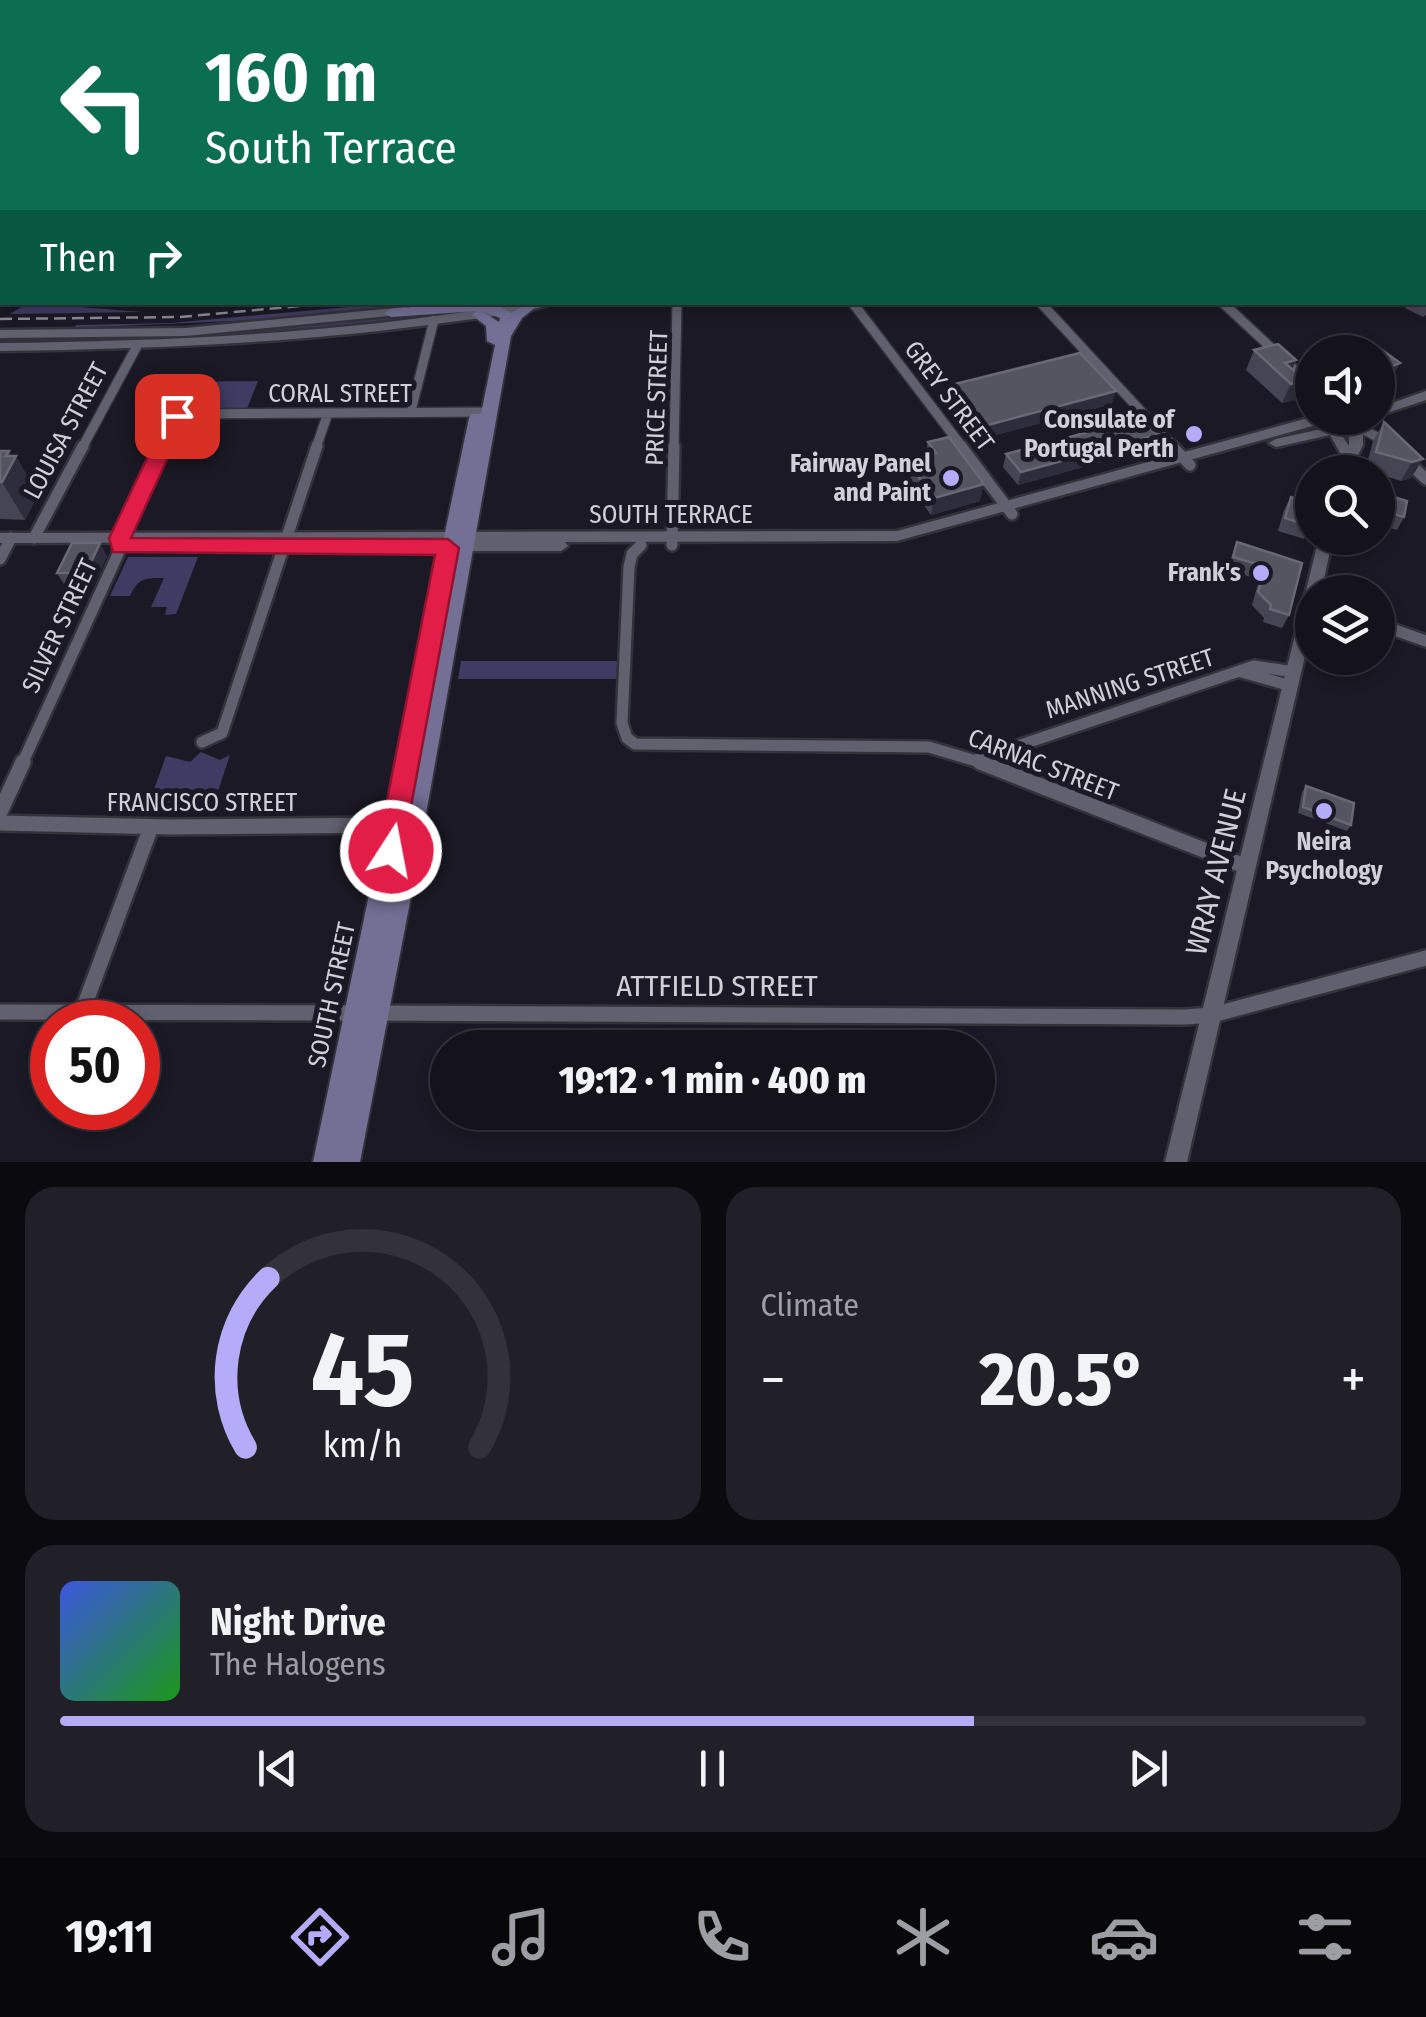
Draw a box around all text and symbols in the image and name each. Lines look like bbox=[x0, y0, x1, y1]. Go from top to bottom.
text: 160 m bbox=[205, 36, 377, 120]
icon: left bbox=[40, 40, 170, 170]
text: South Terrace bbox=[205, 121, 457, 175]
icon: right bbox=[136, 230, 191, 285]
text: Then bbox=[40, 235, 116, 281]
street label: PRICE STREET bbox=[640, 329, 674, 466]
street label: GREY STREET bbox=[898, 335, 1000, 457]
map controls bbox=[1295, 335, 1395, 675]
button: sound bbox=[1295, 335, 1395, 435]
street label: LOUISA STREET bbox=[17, 357, 115, 504]
pin bbox=[135, 374, 220, 459]
street label: CORAL STREET bbox=[268, 379, 412, 409]
icon: arrive bbox=[150, 389, 205, 444]
place label: Consulate of Portugal Perth bbox=[1024, 405, 1176, 464]
marker: Consulate of Portugal Perth bbox=[1183, 423, 1205, 445]
place label: Fairway Panel and Paint bbox=[790, 449, 932, 508]
button: search bbox=[1295, 455, 1395, 555]
marker: Fairway Panel and Paint bbox=[940, 467, 962, 489]
street label: SOUTH TERRACE bbox=[589, 500, 753, 530]
street label: SILVER STREET bbox=[16, 554, 104, 698]
place label: Frank's bbox=[1168, 558, 1241, 588]
marker: Frank's bbox=[1250, 562, 1272, 584]
button: layers bbox=[1295, 575, 1395, 675]
street label: MANNING STREET bbox=[1042, 643, 1218, 725]
street label: CARNAC STREET bbox=[964, 723, 1123, 808]
street label: WRAY AVENUE bbox=[1178, 785, 1254, 959]
street label: FRANCISCO STREET bbox=[107, 788, 298, 818]
position arrow bbox=[339, 799, 443, 903]
marker: Neira Psychology bbox=[1313, 800, 1335, 822]
place label: Neira Psychology bbox=[1265, 827, 1384, 886]
street label: SOUTH STREET bbox=[302, 919, 362, 1070]
street label: ATTFIELD STREET bbox=[616, 968, 818, 1004]
speed limit sign: 50 bbox=[30, 1000, 160, 1130]
text: 19:12 · 1 min · 400 m bbox=[559, 1057, 866, 1103]
text: Climate bbox=[761, 1286, 859, 1324]
text: 45 bbox=[311, 1308, 414, 1433]
text: 20.5° bbox=[980, 1335, 1147, 1425]
text: − bbox=[761, 1347, 785, 1413]
text: + bbox=[1341, 1347, 1366, 1413]
text: km/h bbox=[323, 1424, 403, 1466]
text: Night Drive bbox=[210, 1599, 386, 1645]
text: The Halogens bbox=[210, 1645, 386, 1683]
icon: previous bbox=[250, 1741, 305, 1796]
icon: pause bbox=[685, 1741, 740, 1796]
icon: next bbox=[1121, 1741, 1176, 1796]
icon: directions bbox=[285, 1902, 355, 1972]
icon: music bbox=[486, 1902, 556, 1972]
icon: phone bbox=[687, 1902, 757, 1972]
icon: climate bbox=[888, 1902, 958, 1972]
icon: car bbox=[1089, 1902, 1159, 1972]
icon: filters bbox=[1290, 1902, 1360, 1972]
text: 19:11 bbox=[66, 1910, 154, 1964]

